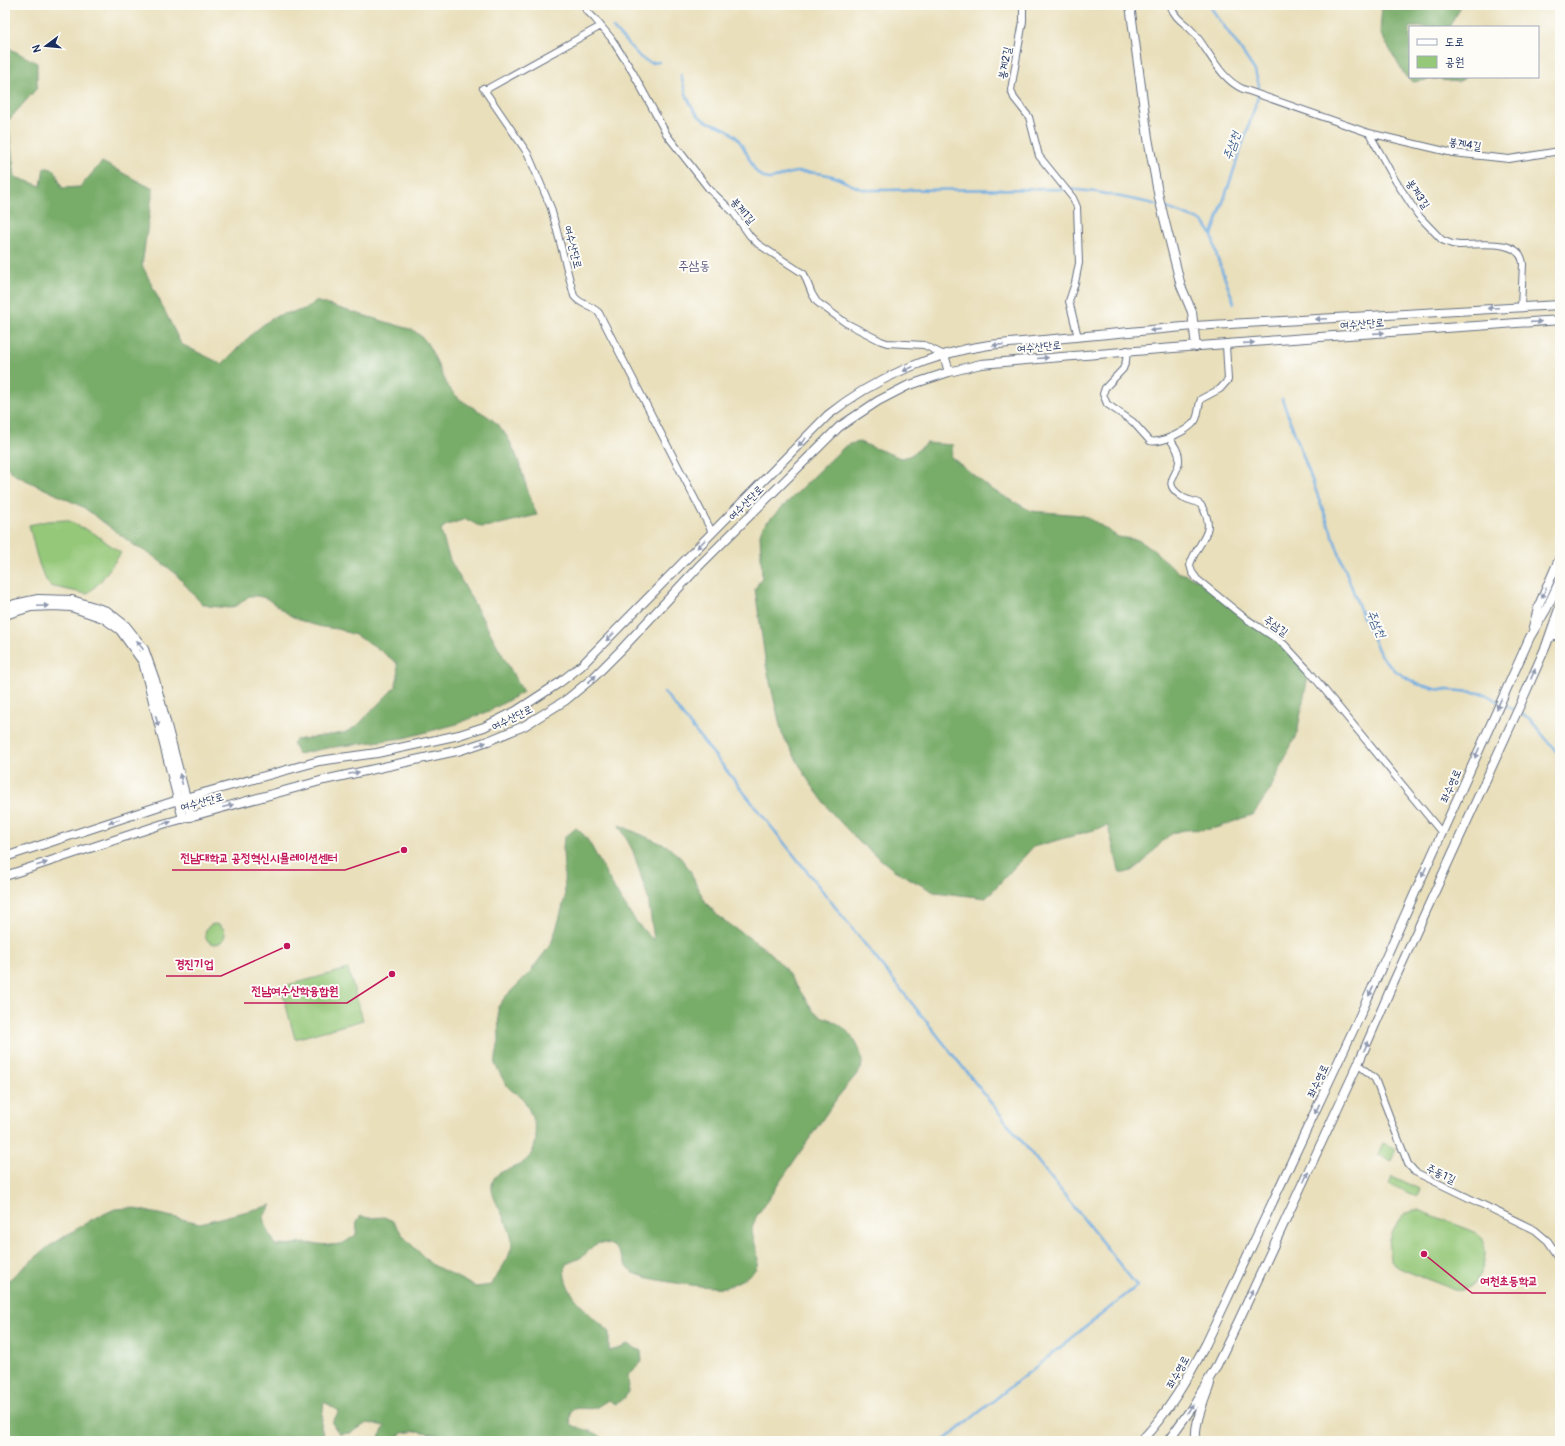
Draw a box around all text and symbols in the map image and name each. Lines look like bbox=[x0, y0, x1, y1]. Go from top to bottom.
north arrow bbox=[26, 26, 66, 66]
legend bbox=[1409, 26, 1539, 78]
text: 도로 bbox=[1445, 35, 1464, 50]
text: N bbox=[29, 43, 44, 54]
street label: 봉계2길 bbox=[995, 46, 1015, 80]
text: 공원 bbox=[1445, 55, 1464, 70]
water label: 주삼천 bbox=[1220, 129, 1244, 162]
street label: 봉계4길 bbox=[1448, 135, 1482, 153]
street label: 봉계3길 bbox=[1403, 177, 1433, 211]
street label: 봉계1길 bbox=[728, 195, 758, 227]
street label: 여수산단로 bbox=[561, 224, 585, 270]
district label: 주삼동 bbox=[678, 258, 710, 274]
one-way arrow bbox=[1487, 305, 1499, 312]
one-way arrow bbox=[1315, 315, 1327, 322]
street label: 여수산단로 bbox=[1339, 316, 1385, 332]
one-way arrow bbox=[1530, 318, 1542, 325]
one-way arrow bbox=[1149, 326, 1161, 333]
one-way arrow bbox=[1373, 330, 1385, 337]
street label: 여수산단로 bbox=[1016, 339, 1062, 355]
one-way arrow bbox=[1243, 339, 1255, 346]
one-way arrow bbox=[992, 341, 1004, 348]
one-way arrow bbox=[1037, 355, 1049, 361]
one-way arrow bbox=[902, 366, 913, 372]
one-way arrow bbox=[797, 437, 807, 447]
street label: 여수산단로 bbox=[726, 483, 766, 523]
one-way arrow bbox=[696, 539, 706, 549]
one-way arrow bbox=[1541, 587, 1547, 598]
one-way arrow bbox=[37, 603, 49, 610]
water label: 주삼천 bbox=[1363, 608, 1389, 642]
street label: 주삼길 bbox=[1261, 613, 1291, 639]
one-way arrow bbox=[605, 632, 615, 642]
one-way arrow bbox=[136, 639, 144, 650]
one-way arrow bbox=[1531, 668, 1537, 680]
one-way arrow bbox=[587, 674, 597, 683]
one-way arrow bbox=[1496, 699, 1502, 710]
street label: 여수산단로 bbox=[489, 702, 535, 734]
one-way arrow bbox=[154, 715, 160, 727]
one-way arrow bbox=[475, 741, 487, 747]
one-way arrow bbox=[1474, 748, 1480, 759]
street label: 좌수영로 bbox=[1438, 767, 1464, 805]
one-way arrow bbox=[348, 770, 360, 776]
one-way arrow bbox=[178, 773, 184, 785]
street label: 여수산단로 bbox=[179, 790, 225, 814]
one-way arrow bbox=[222, 803, 235, 809]
one-way arrow bbox=[108, 818, 120, 824]
one-way arrow bbox=[159, 820, 172, 826]
callout: 전남대학교 공정혁신시뮬레이션센터 bbox=[172, 846, 345, 870]
text: 전남대학교 공정혁신시뮬레이션센터 bbox=[180, 851, 338, 866]
one-way arrow bbox=[36, 861, 48, 867]
one-way arrow bbox=[1421, 866, 1427, 878]
callout: 경진기업 bbox=[166, 952, 221, 976]
text: 경진기업 bbox=[175, 957, 214, 972]
callout: 전남여수산학융합원 bbox=[244, 979, 347, 1003]
text: 전남여수산학융합원 bbox=[252, 984, 339, 999]
one-way arrow bbox=[1368, 985, 1374, 996]
one-way arrow bbox=[1363, 1040, 1369, 1051]
street label: 좌수영로 bbox=[1305, 1062, 1331, 1100]
one-way arrow bbox=[1314, 1103, 1320, 1114]
street label: 주동1길 bbox=[1424, 1161, 1458, 1187]
one-way arrow bbox=[1303, 1171, 1309, 1182]
callout: 여천초등학교 bbox=[1472, 1269, 1546, 1293]
text: 여천초등학교 bbox=[1480, 1274, 1538, 1289]
one-way arrow bbox=[1248, 1289, 1254, 1300]
street label: 좌수영로 bbox=[1164, 1353, 1192, 1391]
one-way arrow bbox=[1187, 1403, 1194, 1415]

